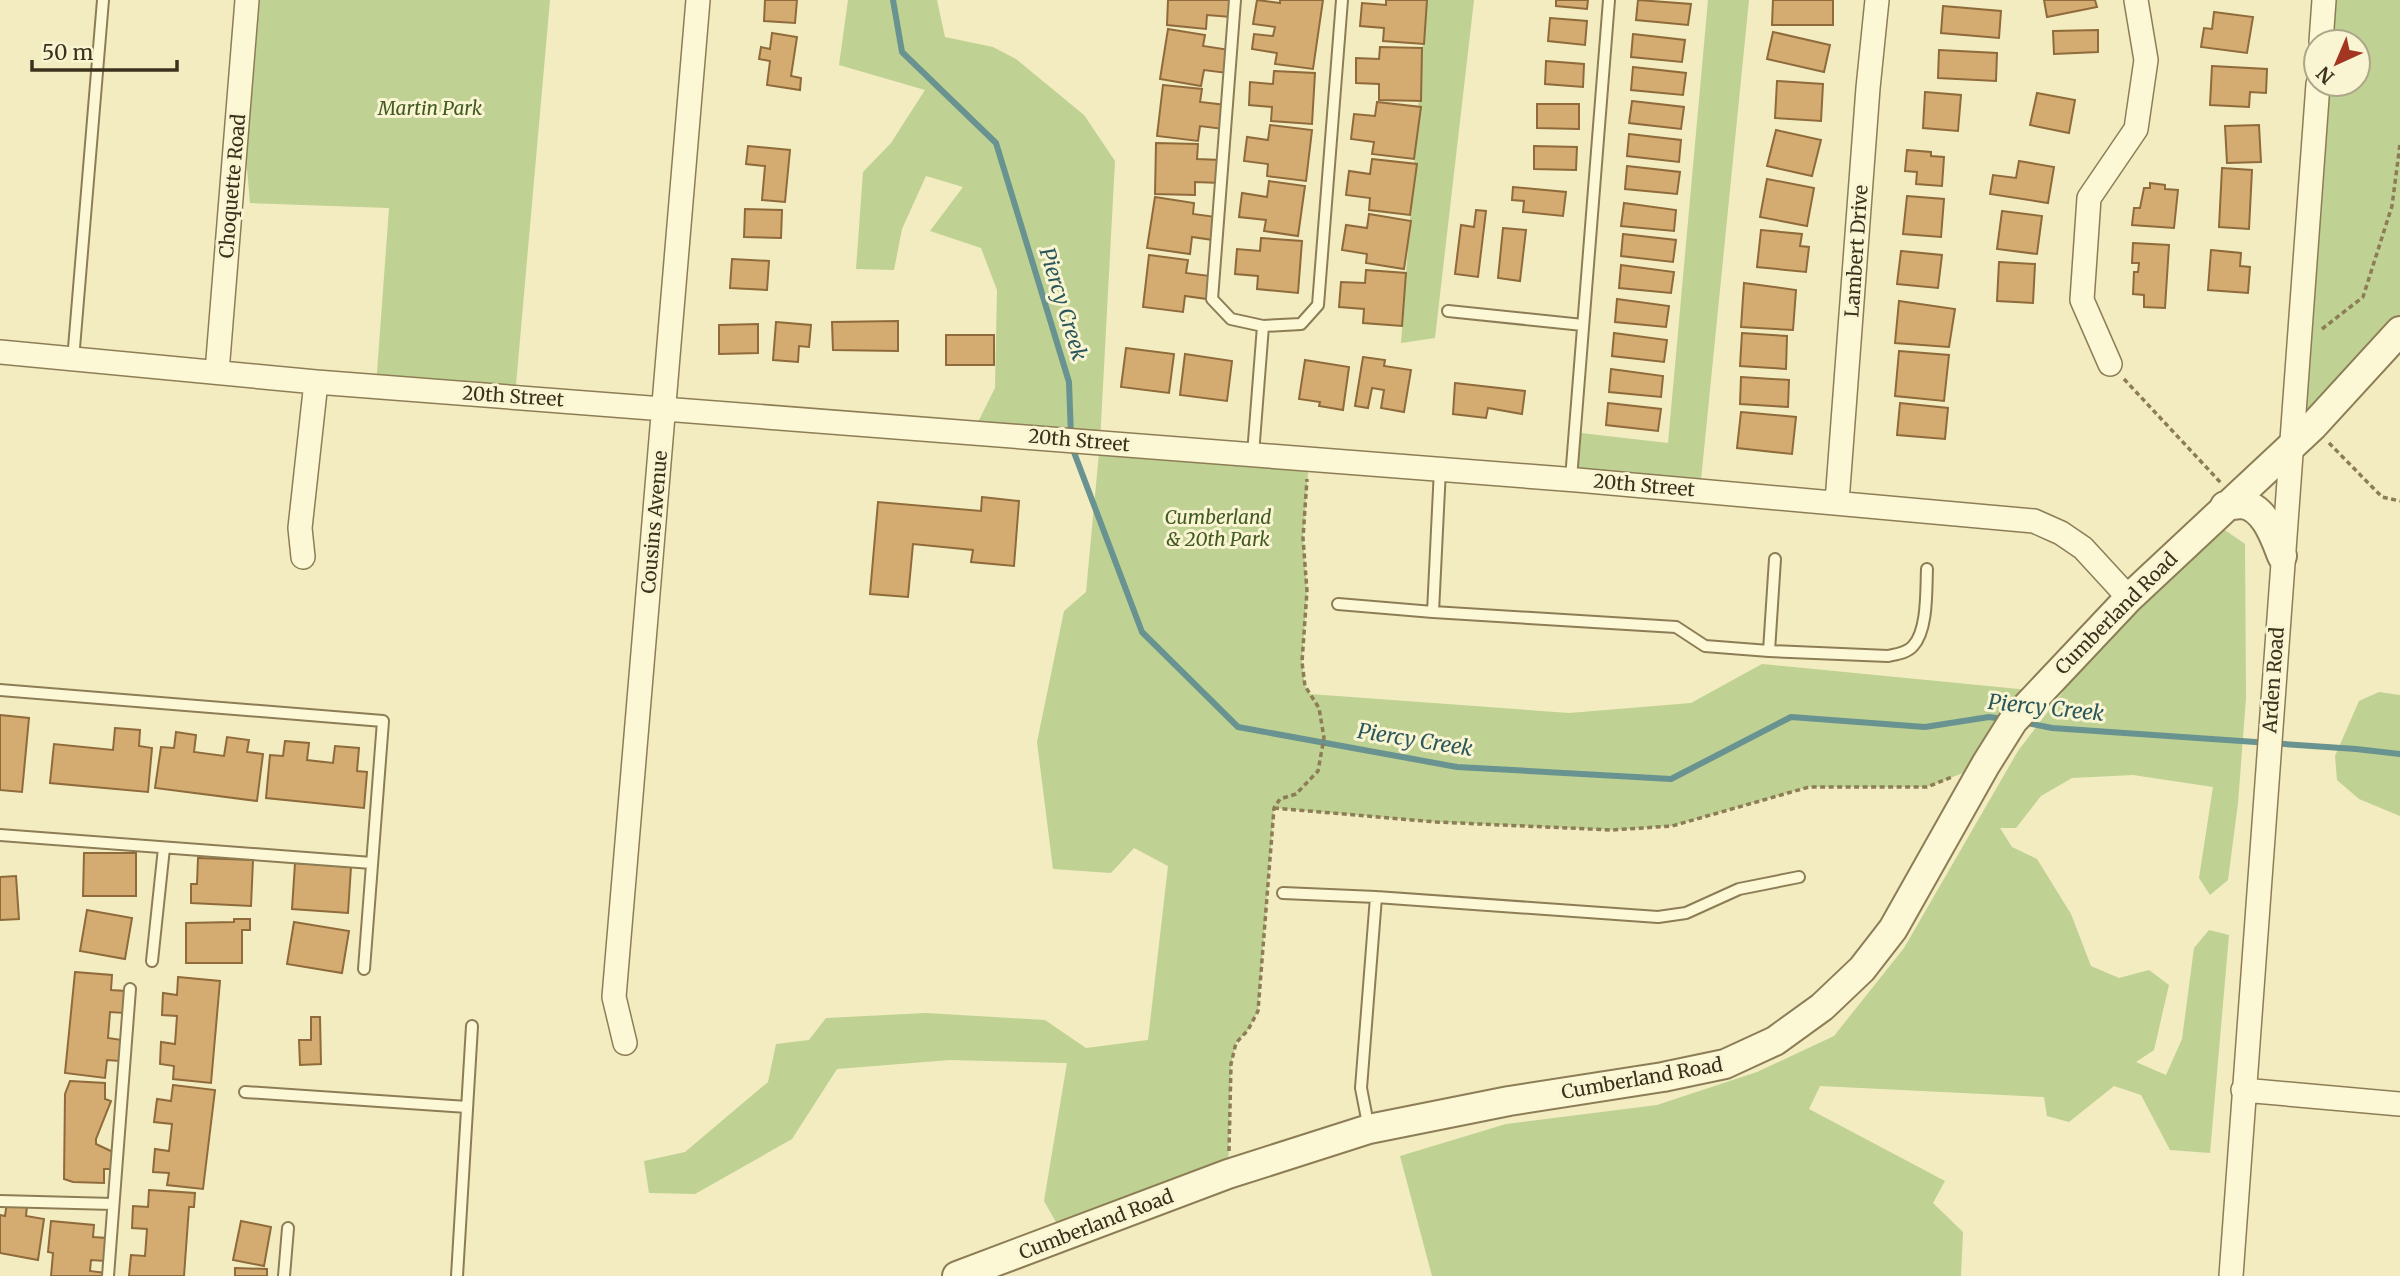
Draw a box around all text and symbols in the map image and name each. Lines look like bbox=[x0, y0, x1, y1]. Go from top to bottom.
scale bar bbox=[32, 28, 177, 72]
north arrow bbox=[2302, 28, 2372, 98]
text: 50 m bbox=[42, 39, 93, 66]
text: N bbox=[2311, 61, 2339, 89]
park label: Martin Park bbox=[377, 96, 483, 120]
street label: Choquette Road bbox=[214, 113, 250, 259]
street label: Lambert Drive bbox=[1839, 184, 1873, 318]
water label: Piercy Creek bbox=[1034, 244, 1094, 364]
street label: 20th Street bbox=[461, 380, 565, 412]
street label: 20th Street bbox=[1027, 424, 1131, 456]
street label: Cousins Avenue bbox=[636, 449, 672, 595]
street label: 20th Street bbox=[1592, 469, 1696, 501]
park label: Cumberland & 20th Park bbox=[1165, 505, 1271, 551]
street label: Cumberland Road bbox=[2050, 547, 2182, 679]
street label: Arden Road bbox=[2257, 626, 2289, 735]
water label: Piercy Creek bbox=[1987, 688, 2106, 727]
water label: Piercy Creek bbox=[1355, 717, 1475, 762]
street label: Cumberland Road bbox=[1560, 1052, 1724, 1104]
street label: Cumberland Road bbox=[1015, 1184, 1177, 1264]

